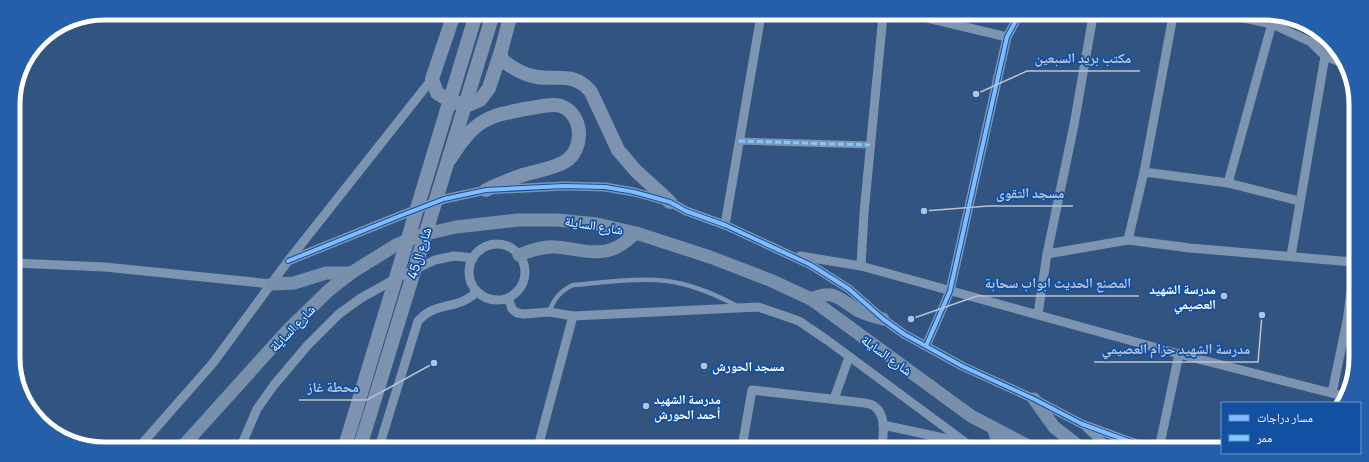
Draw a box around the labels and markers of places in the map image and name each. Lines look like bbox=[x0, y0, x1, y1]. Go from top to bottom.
callout: مكتب بريد السبعين bbox=[1027, 45, 1140, 71]
callout: مسجد التقوى bbox=[988, 180, 1073, 206]
callout: المصنع الحديث ابواب سحابة bbox=[977, 270, 1139, 296]
place label: مدرسة الشهيد العصيمي bbox=[1149, 280, 1216, 315]
marker: مدرسة الشهيد العصيمي bbox=[1219, 291, 1229, 301]
callout: مدرسة الشهيد حزام العصيمي bbox=[1094, 336, 1258, 362]
place label: مسجد الحورش bbox=[712, 357, 785, 375]
marker: مسجد الحورش bbox=[699, 361, 709, 371]
callout: محطة غاز bbox=[299, 374, 367, 400]
place label: مدرسة الشهيد أحمد الحورش bbox=[654, 390, 721, 423]
marker: مدرسة الشهيد أحمد الحورش bbox=[641, 401, 651, 411]

